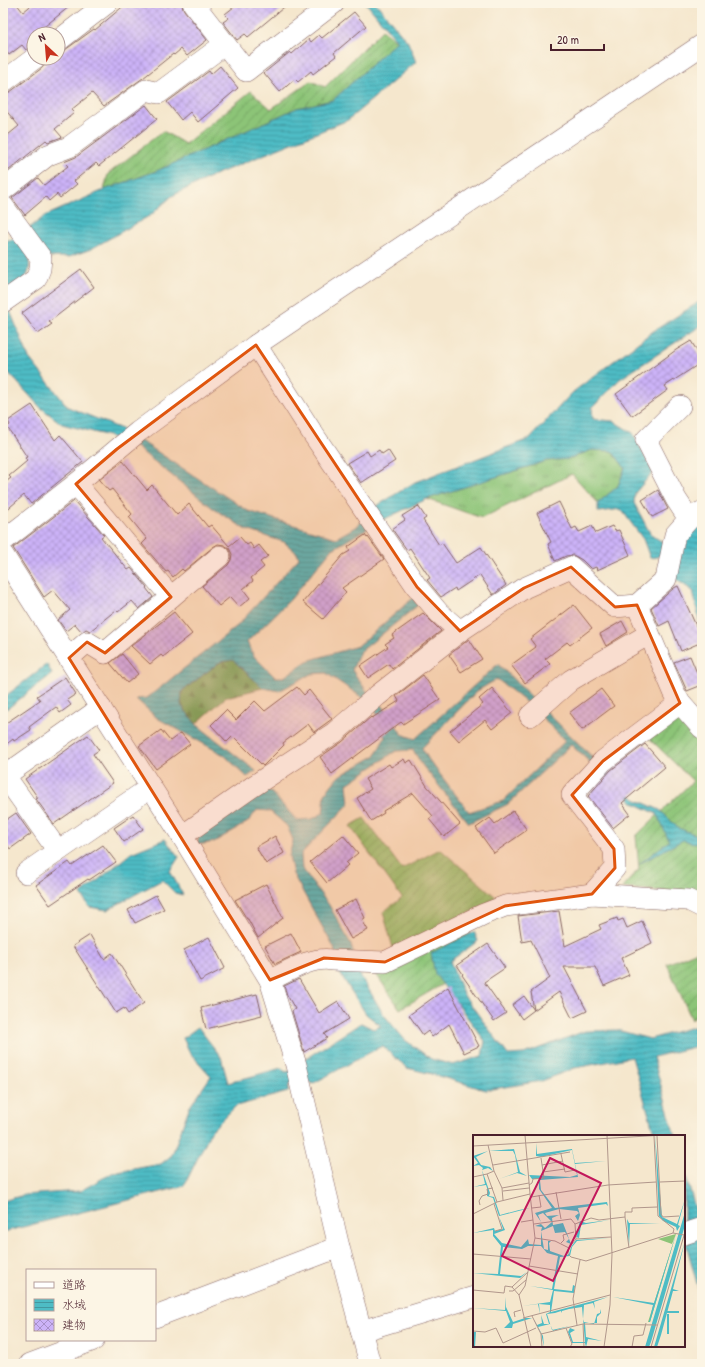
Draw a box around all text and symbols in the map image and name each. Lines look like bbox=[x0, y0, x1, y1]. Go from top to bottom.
north arrow bbox=[26, 26, 66, 66]
scale bar bbox=[551, 26, 604, 52]
text: N bbox=[36, 29, 47, 45]
text: 20 m bbox=[557, 31, 579, 48]
inset map bbox=[473, 1135, 685, 1347]
legend bbox=[26, 1269, 156, 1341]
text: 道路 bbox=[62, 1276, 86, 1293]
text: 水域 bbox=[62, 1296, 86, 1313]
text: 建物 bbox=[62, 1316, 86, 1333]

